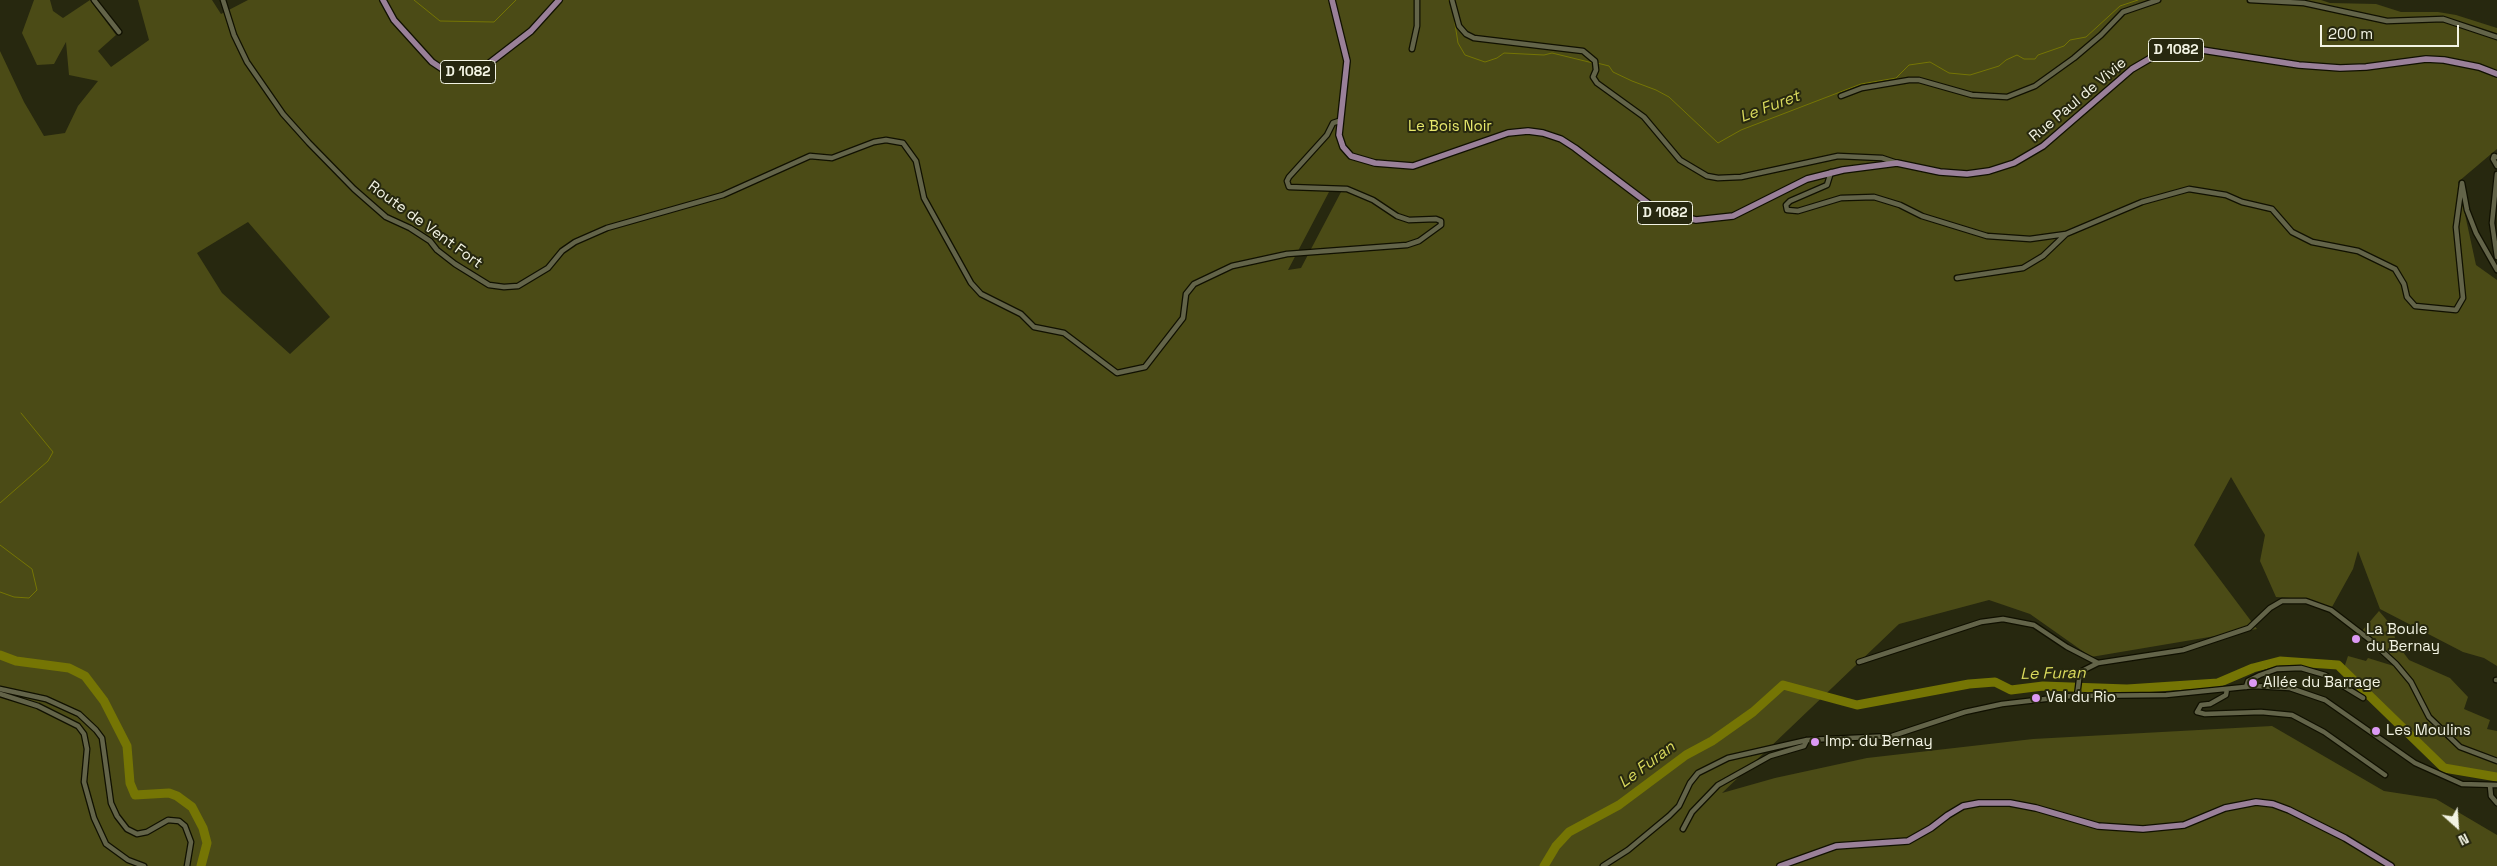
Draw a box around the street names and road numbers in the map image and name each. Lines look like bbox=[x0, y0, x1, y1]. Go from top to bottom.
road number: D 1082 bbox=[2148, 38, 2204, 62]
street label: Rue Paul de Vivie bbox=[2026, 54, 2130, 146]
road number: D 1082 bbox=[440, 61, 496, 84]
street label: Route de Vent Fort bbox=[364, 177, 486, 273]
road number: D 1082 bbox=[1638, 202, 1692, 224]

